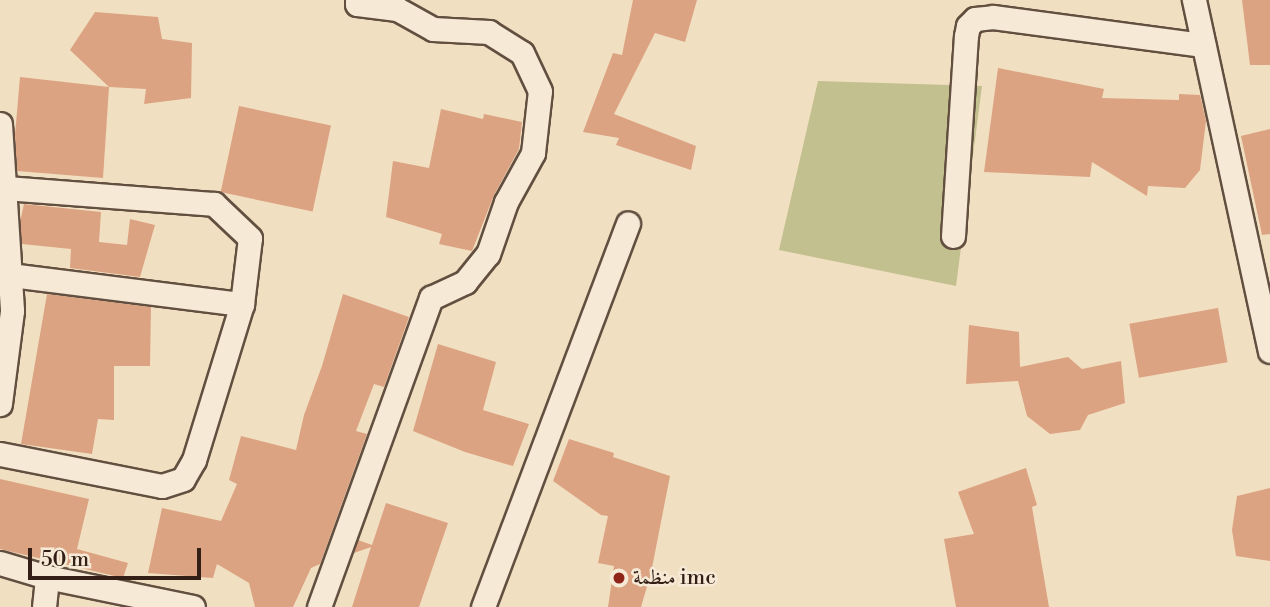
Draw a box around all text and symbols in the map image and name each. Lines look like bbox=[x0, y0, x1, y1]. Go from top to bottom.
scale bar bbox=[32, 534, 205, 578]
text: 50 m bbox=[41, 547, 89, 573]
place label: منظمة imc bbox=[633, 565, 716, 591]
marker: منظمة imc bbox=[611, 570, 627, 586]

